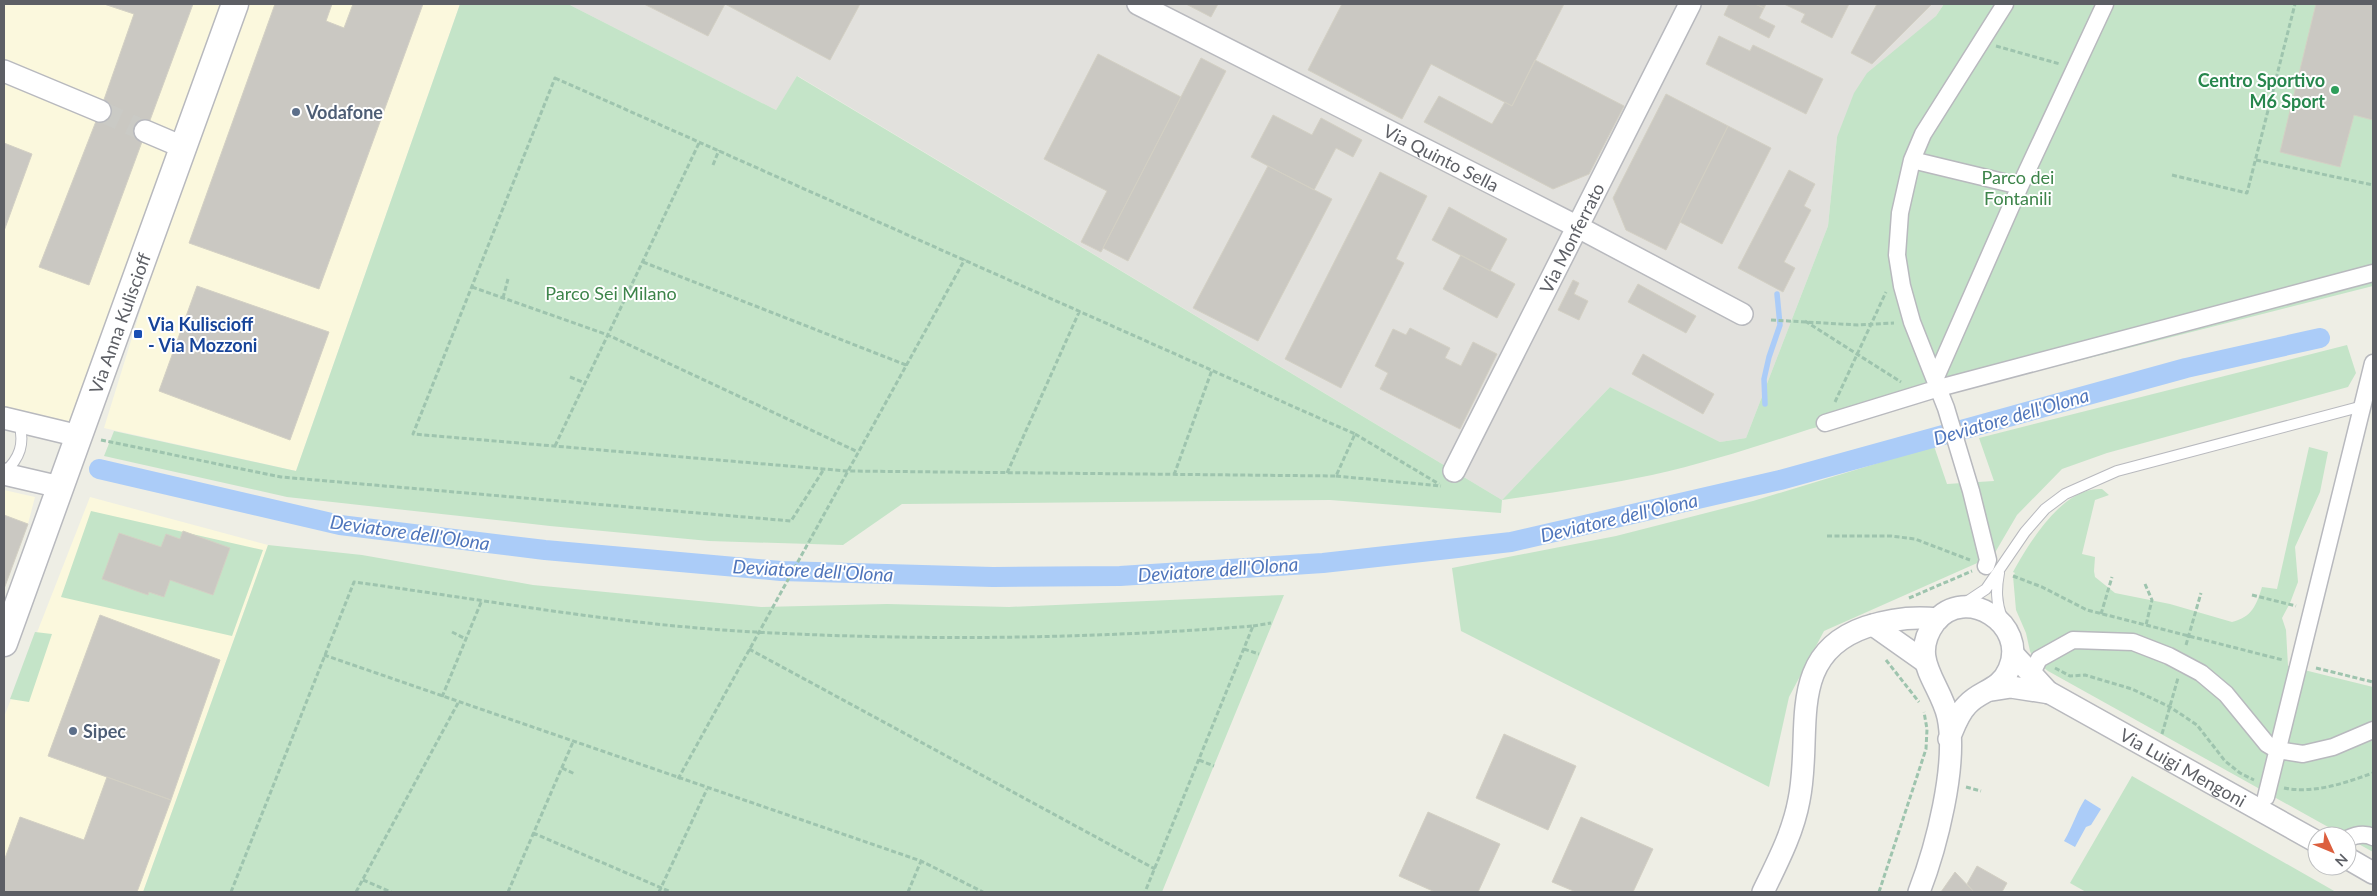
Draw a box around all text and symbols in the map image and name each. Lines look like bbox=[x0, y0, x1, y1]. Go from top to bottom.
place label: Centro Sportivo M6 Sport bbox=[2198, 69, 2325, 112]
marker: Centro Sportivo M6 Sport bbox=[2329, 84, 2341, 96]
place label: Vodafone bbox=[305, 101, 383, 123]
marker: Vodafone bbox=[290, 106, 302, 118]
street label: Via Quinto Sella bbox=[1380, 119, 1503, 196]
park label: Parco dei Fontanili bbox=[1982, 166, 2054, 209]
street label: Via Monferrato bbox=[1535, 179, 1609, 297]
street label: Via Anna Kuliscioff bbox=[84, 250, 155, 397]
park label: Parco Sei Milano bbox=[545, 282, 677, 304]
place label: Via Kuliscioff - Via Mozzoni bbox=[147, 313, 257, 356]
marker: Via Kuliscioff - Via Mozzoni bbox=[132, 328, 144, 340]
water label: Deviatore dell'Olona bbox=[1931, 383, 2091, 449]
water label: Deviatore dell'Olona bbox=[1538, 488, 1700, 546]
water label: Deviatore dell'Olona bbox=[329, 509, 491, 555]
water label: Deviatore dell'Olona bbox=[1137, 552, 1299, 586]
water label: Deviatore dell'Olona bbox=[732, 554, 894, 586]
place label: Sipec bbox=[83, 720, 126, 742]
street label: Via Luigi Mengoni bbox=[2116, 723, 2250, 811]
marker: Sipec bbox=[67, 725, 79, 737]
north arrow bbox=[2307, 826, 2357, 876]
text: N bbox=[2332, 851, 2352, 870]

